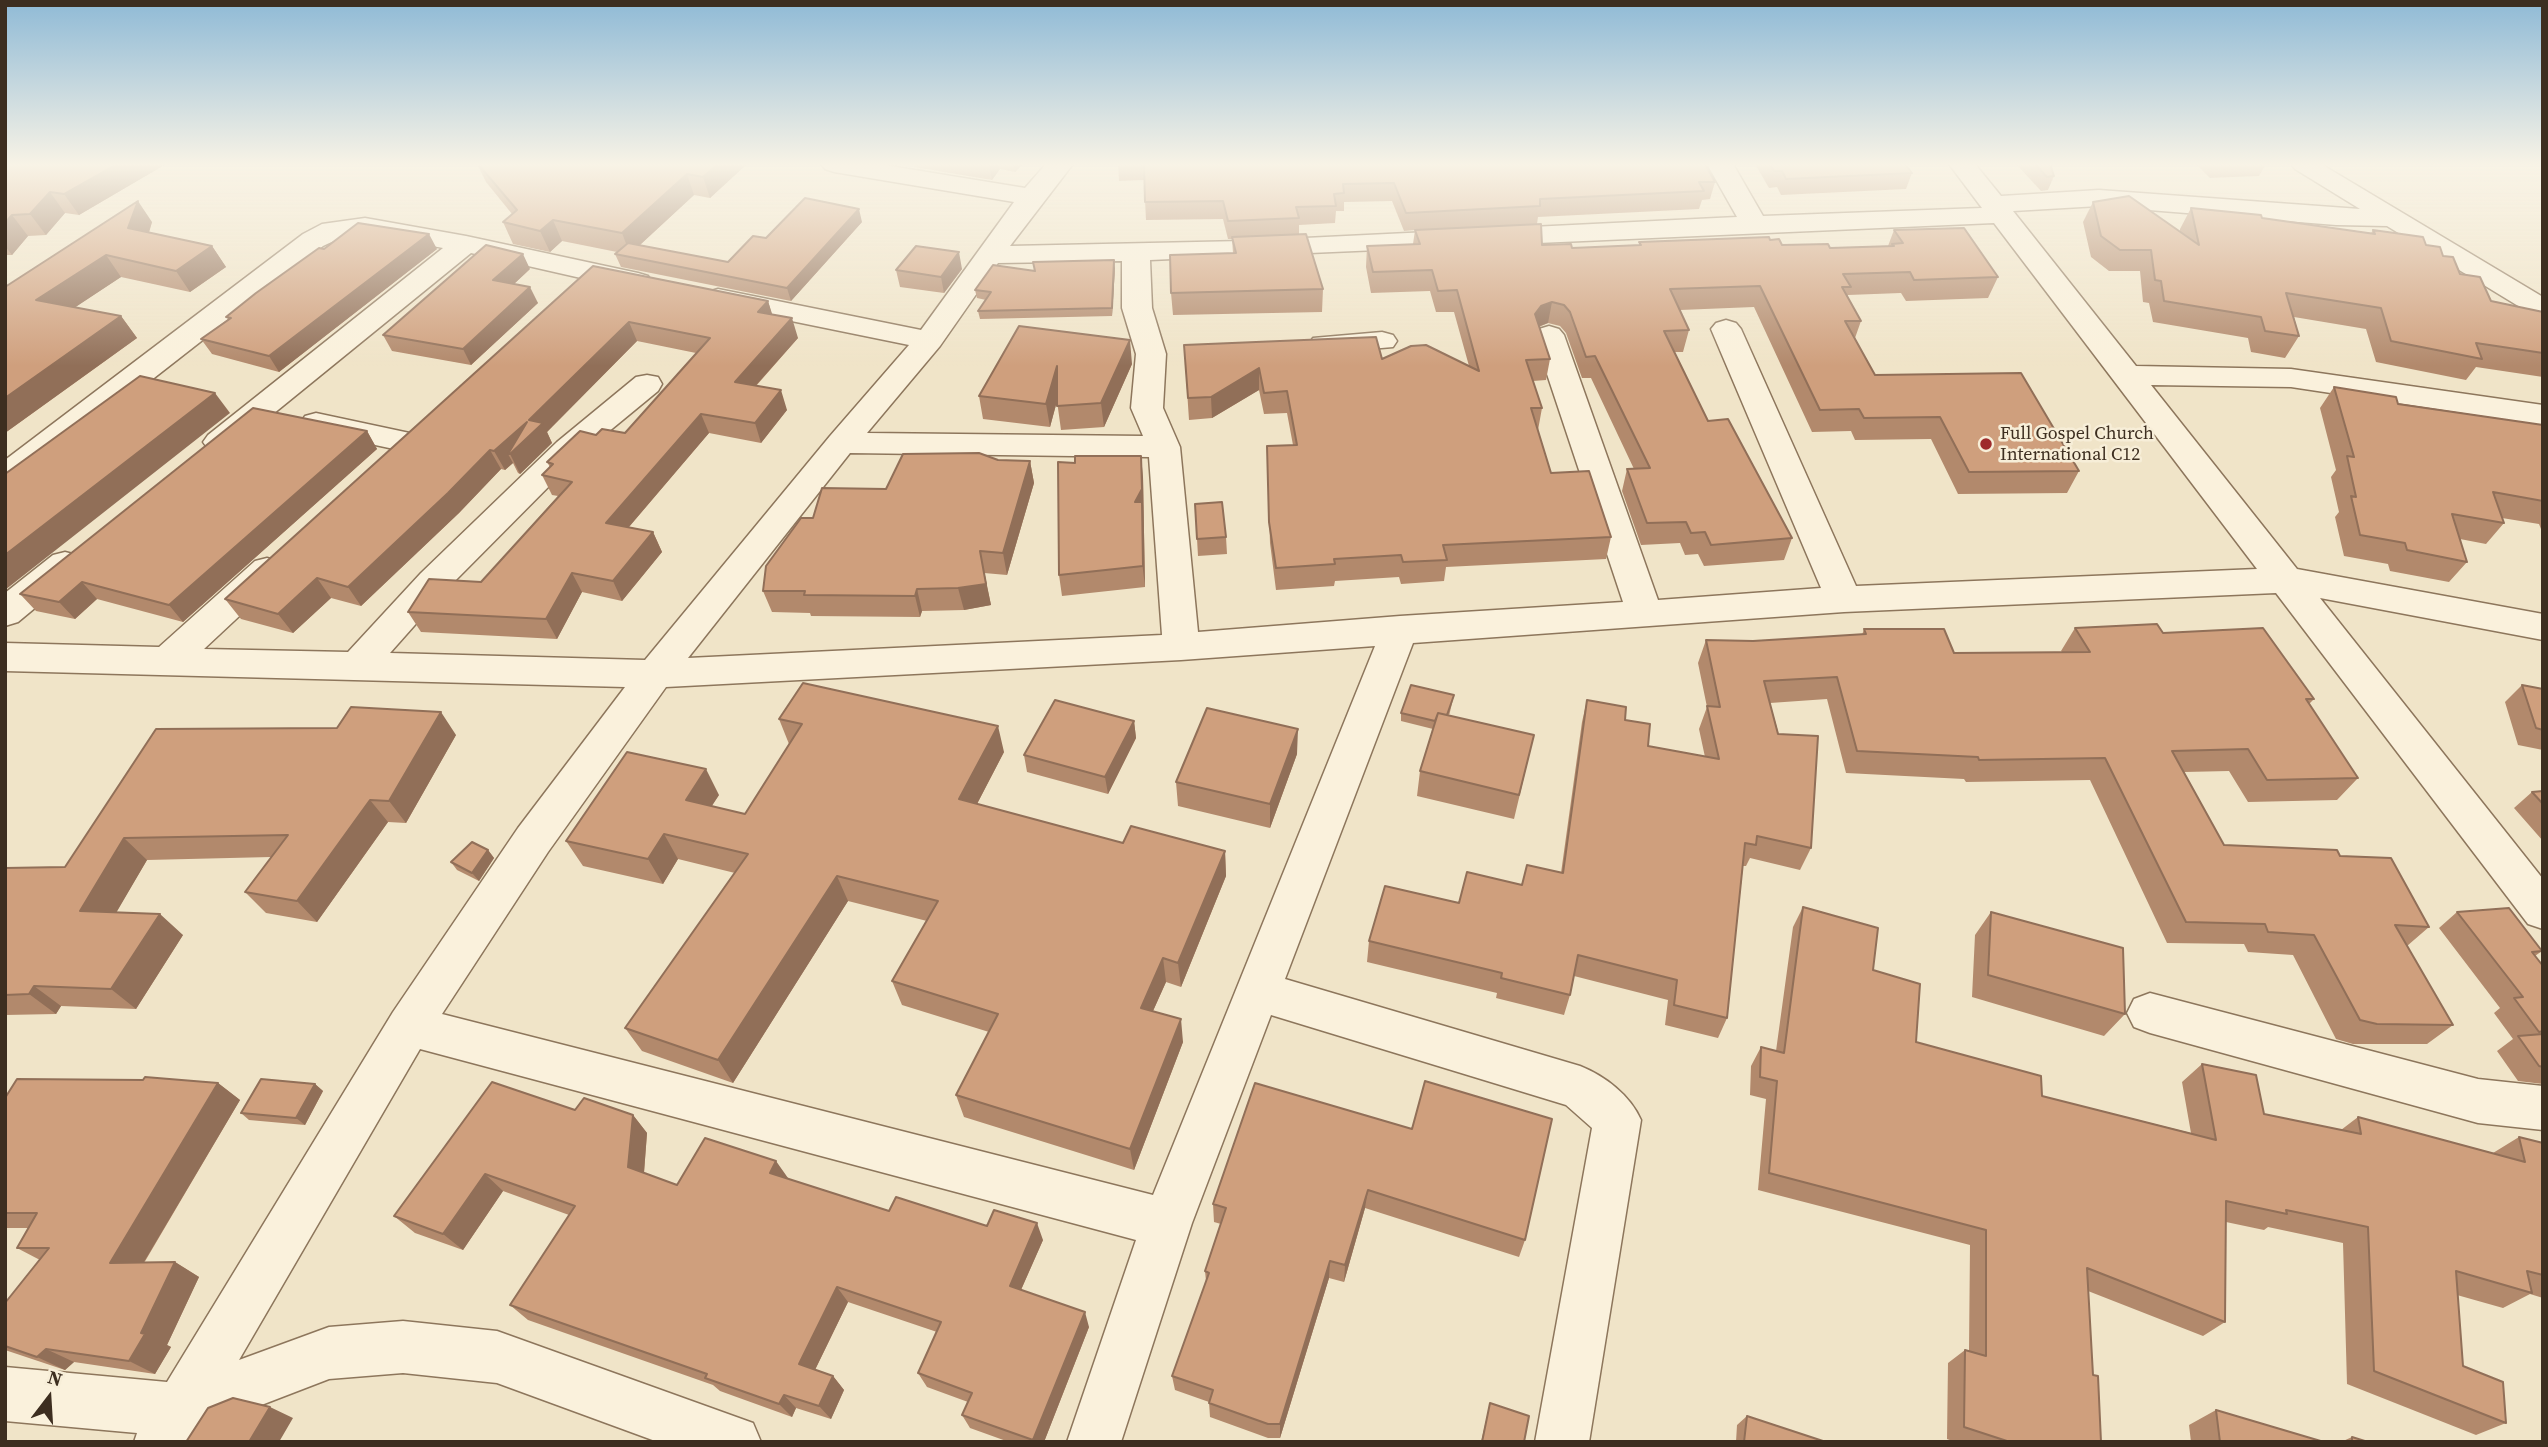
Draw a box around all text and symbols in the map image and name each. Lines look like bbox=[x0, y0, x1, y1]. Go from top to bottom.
place label: Full Gospel Church International C12 bbox=[2000, 423, 2154, 466]
marker: Full Gospel Church International C12 bbox=[1978, 436, 1994, 452]
north arrow bbox=[14, 1363, 84, 1433]
text: N bbox=[45, 1363, 66, 1392]

